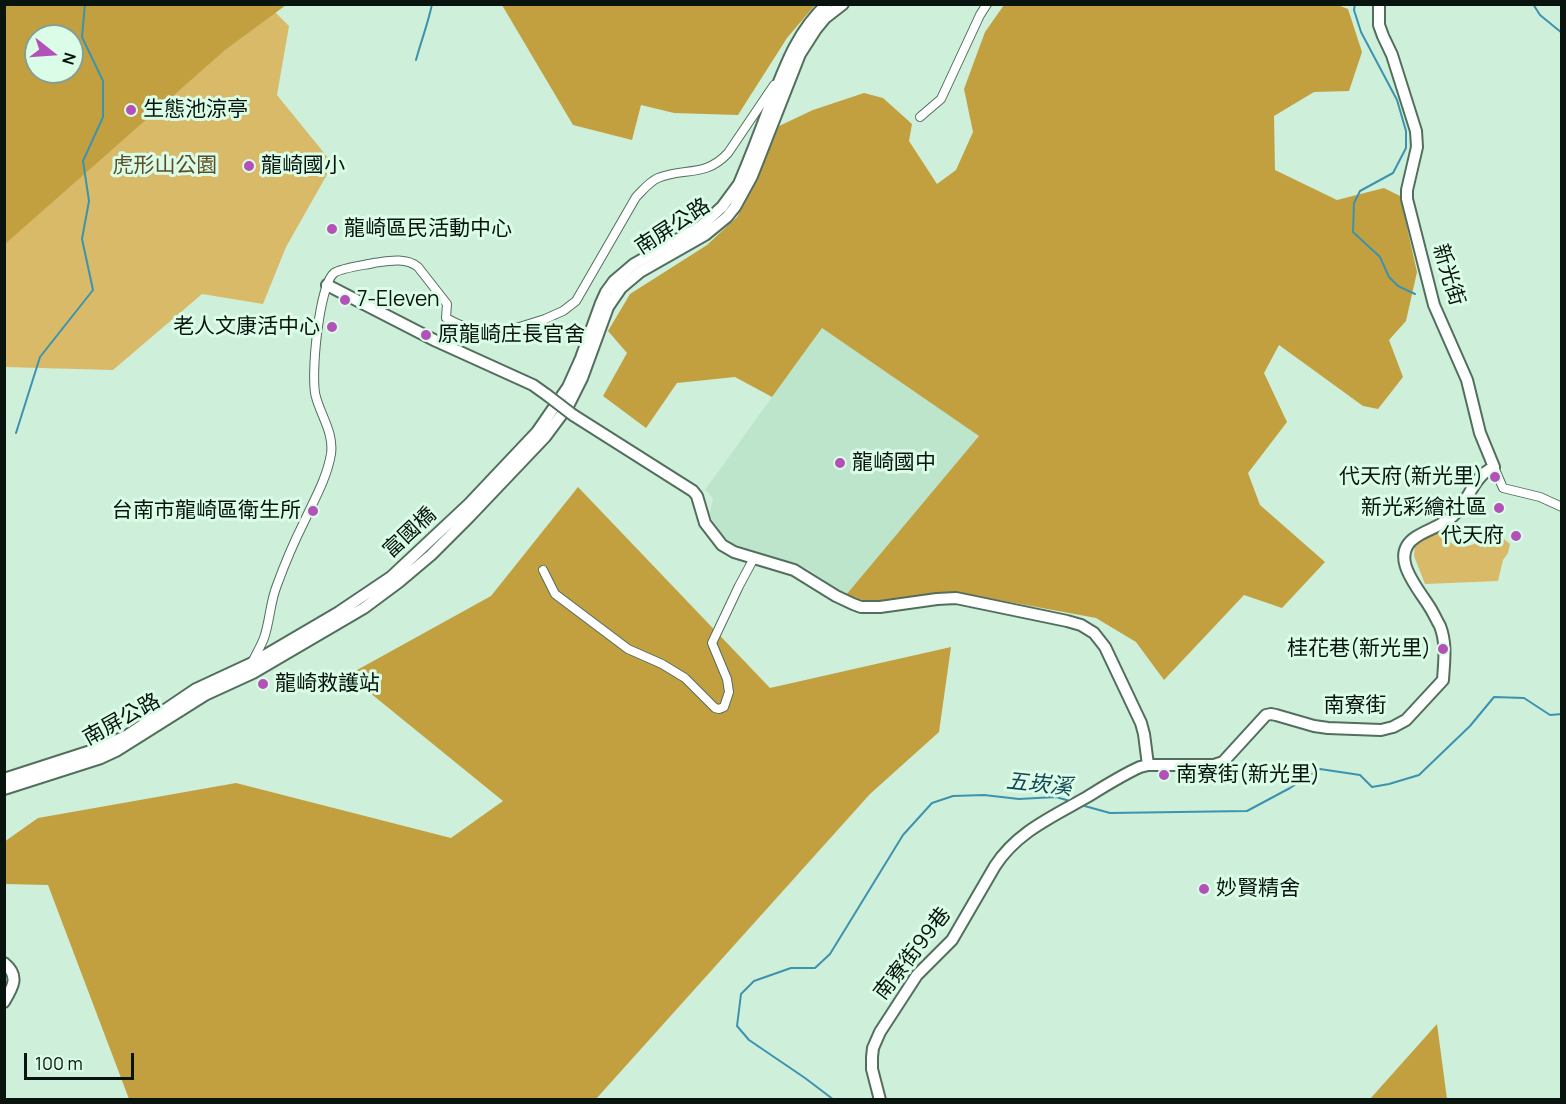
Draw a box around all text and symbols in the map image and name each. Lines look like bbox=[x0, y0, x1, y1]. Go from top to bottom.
north arrow bbox=[24, 24, 84, 84]
text: N bbox=[57, 50, 82, 67]
place label: 生態池涼亭 bbox=[143, 97, 248, 123]
marker: 生態池涼亭 bbox=[124, 103, 138, 117]
park label: 虎形山公園 bbox=[113, 153, 217, 179]
place label: 龍崎國小 bbox=[261, 153, 345, 179]
marker: 龍崎國小 bbox=[242, 159, 256, 173]
street label: 南屏公路 bbox=[631, 194, 715, 260]
place label: 龍崎區民活動中心 bbox=[344, 216, 512, 242]
marker: 龍崎區民活動中心 bbox=[325, 222, 339, 236]
street label: 新光街 bbox=[1427, 241, 1469, 309]
place label: 7-Eleven bbox=[357, 287, 439, 313]
marker: 7-Eleven bbox=[338, 293, 352, 307]
place label: 老人文康活中心 bbox=[173, 314, 320, 340]
marker: 老人文康活中心 bbox=[325, 320, 339, 334]
place label: 原龍崎庄長官舍 bbox=[438, 322, 585, 348]
marker: 原龍崎庄長官舍 bbox=[419, 328, 433, 342]
place label: 龍崎國中 bbox=[852, 450, 936, 476]
marker: 龍崎國中 bbox=[833, 456, 847, 470]
place label: 代天府(新光里) bbox=[1339, 464, 1483, 490]
marker: 代天府(新光里) bbox=[1488, 470, 1502, 484]
place label: 新光彩繪社區 bbox=[1361, 495, 1487, 521]
place label: 台南市龍崎區衛生所 bbox=[112, 498, 301, 524]
marker: 新光彩繪社區 bbox=[1492, 501, 1506, 515]
street label: 富國橋 bbox=[378, 502, 442, 564]
marker: 台南市龍崎區衛生所 bbox=[306, 504, 320, 518]
place label: 代天府 bbox=[1441, 523, 1504, 549]
marker: 代天府 bbox=[1509, 529, 1523, 543]
place label: 桂花巷(新光里) bbox=[1287, 636, 1431, 662]
marker: 桂花巷(新光里) bbox=[1436, 642, 1450, 656]
place label: 龍崎救護站 bbox=[275, 671, 380, 697]
marker: 龍崎救護站 bbox=[256, 677, 270, 691]
street label: 南屏公路 bbox=[79, 689, 165, 751]
street label: 南寮街 bbox=[1324, 693, 1386, 719]
place label: 南寮街(新光里) bbox=[1176, 762, 1320, 788]
water label: 五崁溪 bbox=[1005, 768, 1073, 802]
marker: 南寮街(新光里) bbox=[1157, 768, 1171, 782]
place label: 妙賢精舍 bbox=[1216, 876, 1300, 902]
marker: 妙賢精舍 bbox=[1197, 882, 1211, 896]
street label: 南寮街99巷 bbox=[869, 903, 957, 1005]
scale bar bbox=[27, 1041, 136, 1079]
text: 100 m bbox=[35, 1051, 83, 1075]

